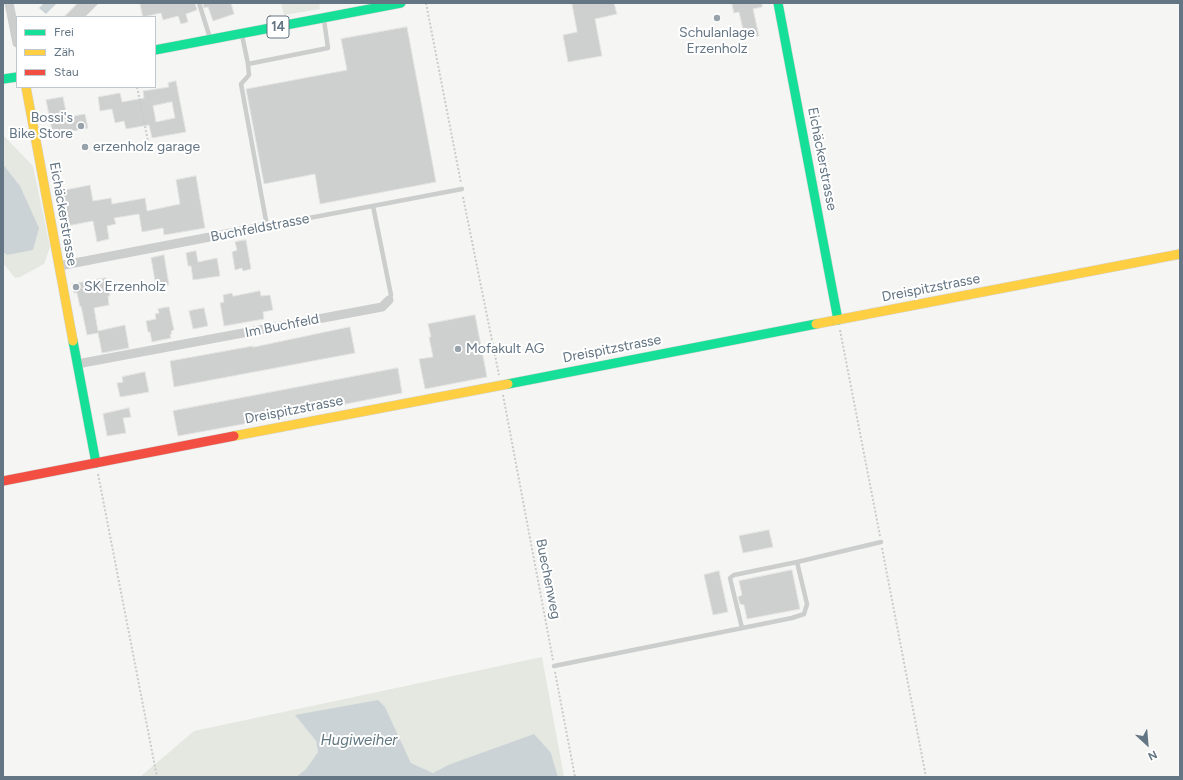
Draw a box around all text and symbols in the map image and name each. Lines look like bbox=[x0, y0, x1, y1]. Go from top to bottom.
marker: Schulanlage Erzenholz bbox=[712, 13, 722, 23]
legend bbox=[16, 16, 156, 88]
road number: 14 bbox=[267, 16, 289, 38]
text: Frei bbox=[54, 25, 74, 39]
place label: Schulanlage Erzenholz bbox=[679, 25, 755, 58]
text: Zäh bbox=[54, 45, 75, 59]
text: Stau bbox=[54, 65, 79, 79]
street label: Eichäckerstrasse bbox=[804, 106, 840, 212]
place label: Bossi's Bike Store bbox=[9, 110, 73, 142]
marker: Bossi's Bike Store bbox=[76, 121, 86, 131]
place label: erzenholz garage bbox=[93, 139, 200, 155]
marker: erzenholz garage bbox=[80, 142, 90, 152]
street label: Eichäckerstrasse bbox=[46, 161, 80, 267]
street label: Buchfeldstrasse bbox=[209, 210, 311, 246]
street label: Dreispitzstrasse bbox=[880, 270, 982, 306]
place label: SK Erzenholz bbox=[84, 279, 166, 295]
marker: SK Erzenholz bbox=[71, 282, 81, 292]
street label: Im Buchfeld bbox=[244, 311, 320, 341]
street label: Dreispitzstrasse bbox=[561, 331, 663, 367]
place label: Mofakult AG bbox=[466, 341, 544, 357]
marker: Mofakult AG bbox=[453, 344, 463, 354]
street label: Dreispitzstrasse bbox=[243, 392, 345, 428]
street label: Buechenweg bbox=[532, 537, 564, 621]
north arrow bbox=[1127, 724, 1167, 764]
water label: Hugiweiher bbox=[321, 732, 397, 750]
text: N bbox=[1146, 748, 1159, 763]

